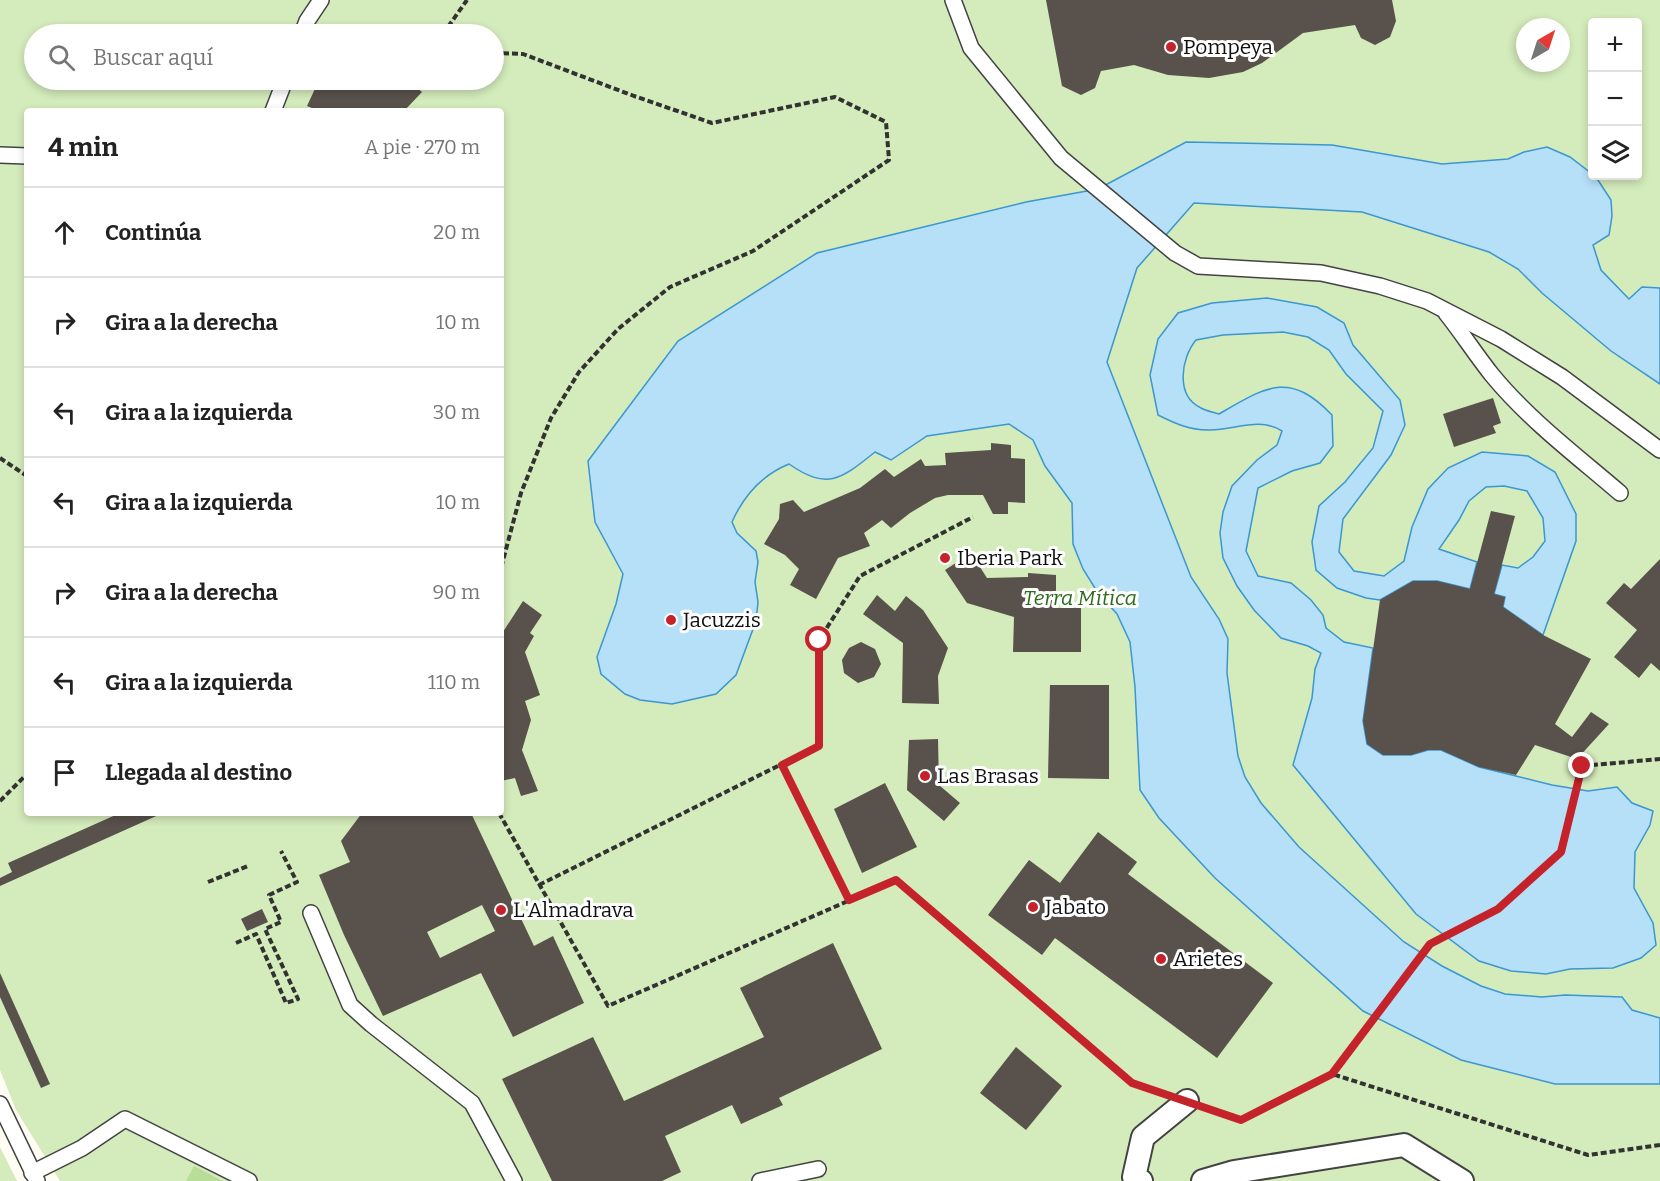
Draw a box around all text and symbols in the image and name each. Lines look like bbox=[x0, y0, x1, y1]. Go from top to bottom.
north arrow bbox=[1516, 18, 1570, 72]
map controls bbox=[1588, 18, 1642, 180]
button: + bbox=[1588, 18, 1642, 72]
search box bbox=[24, 24, 504, 90]
place label: Pompeya bbox=[1183, 34, 1274, 60]
marker: Pompeya bbox=[1164, 40, 1178, 54]
icon: search bbox=[45, 41, 78, 74]
text: Buscar aquí bbox=[93, 44, 213, 71]
button: − bbox=[1588, 72, 1642, 126]
button: layers bbox=[1588, 126, 1642, 180]
text: 4 min bbox=[48, 132, 118, 163]
text: A pie · 270 m bbox=[365, 135, 480, 159]
icon: ahead bbox=[48, 216, 81, 249]
text: Continúa bbox=[105, 219, 201, 246]
text: 20 m bbox=[433, 220, 480, 244]
icon: right bbox=[48, 306, 81, 339]
text: Gira a la derecha bbox=[105, 309, 278, 336]
text: 10 m bbox=[436, 310, 480, 334]
icon: left bbox=[48, 396, 81, 429]
text: Gira a la izquierda bbox=[105, 399, 293, 426]
text: 30 m bbox=[433, 400, 480, 424]
icon: left bbox=[48, 486, 81, 519]
text: Gira a la izquierda bbox=[105, 489, 293, 516]
text: 10 m bbox=[436, 490, 480, 514]
place label: Iberia Park bbox=[957, 545, 1063, 571]
marker: Iberia Park bbox=[938, 551, 952, 565]
icon: right bbox=[48, 576, 81, 609]
text: Gira a la derecha bbox=[105, 579, 278, 606]
text: 90 m bbox=[432, 580, 480, 604]
park label: Terra Mítica bbox=[1023, 585, 1137, 611]
place label: Jacuzzis bbox=[682, 607, 761, 633]
marker: Jacuzzis bbox=[664, 613, 678, 627]
route start bbox=[805, 626, 831, 652]
icon: left bbox=[48, 666, 81, 699]
text: Gira a la izquierda bbox=[105, 669, 293, 696]
text: 110 m bbox=[428, 670, 480, 694]
route end bbox=[1568, 752, 1594, 778]
icon: arrive bbox=[48, 756, 81, 789]
text: Llegada al destino bbox=[105, 759, 292, 786]
place label: Las Brasas bbox=[937, 763, 1039, 789]
marker: Las Brasas bbox=[918, 769, 932, 783]
place label: Jabato bbox=[1044, 894, 1106, 920]
place label: L'Almadrava bbox=[513, 897, 634, 923]
marker: Jabato bbox=[1026, 900, 1040, 914]
marker: L'Almadrava bbox=[494, 903, 508, 917]
place label: Arietes bbox=[1173, 946, 1243, 972]
marker: Arietes bbox=[1154, 952, 1168, 966]

